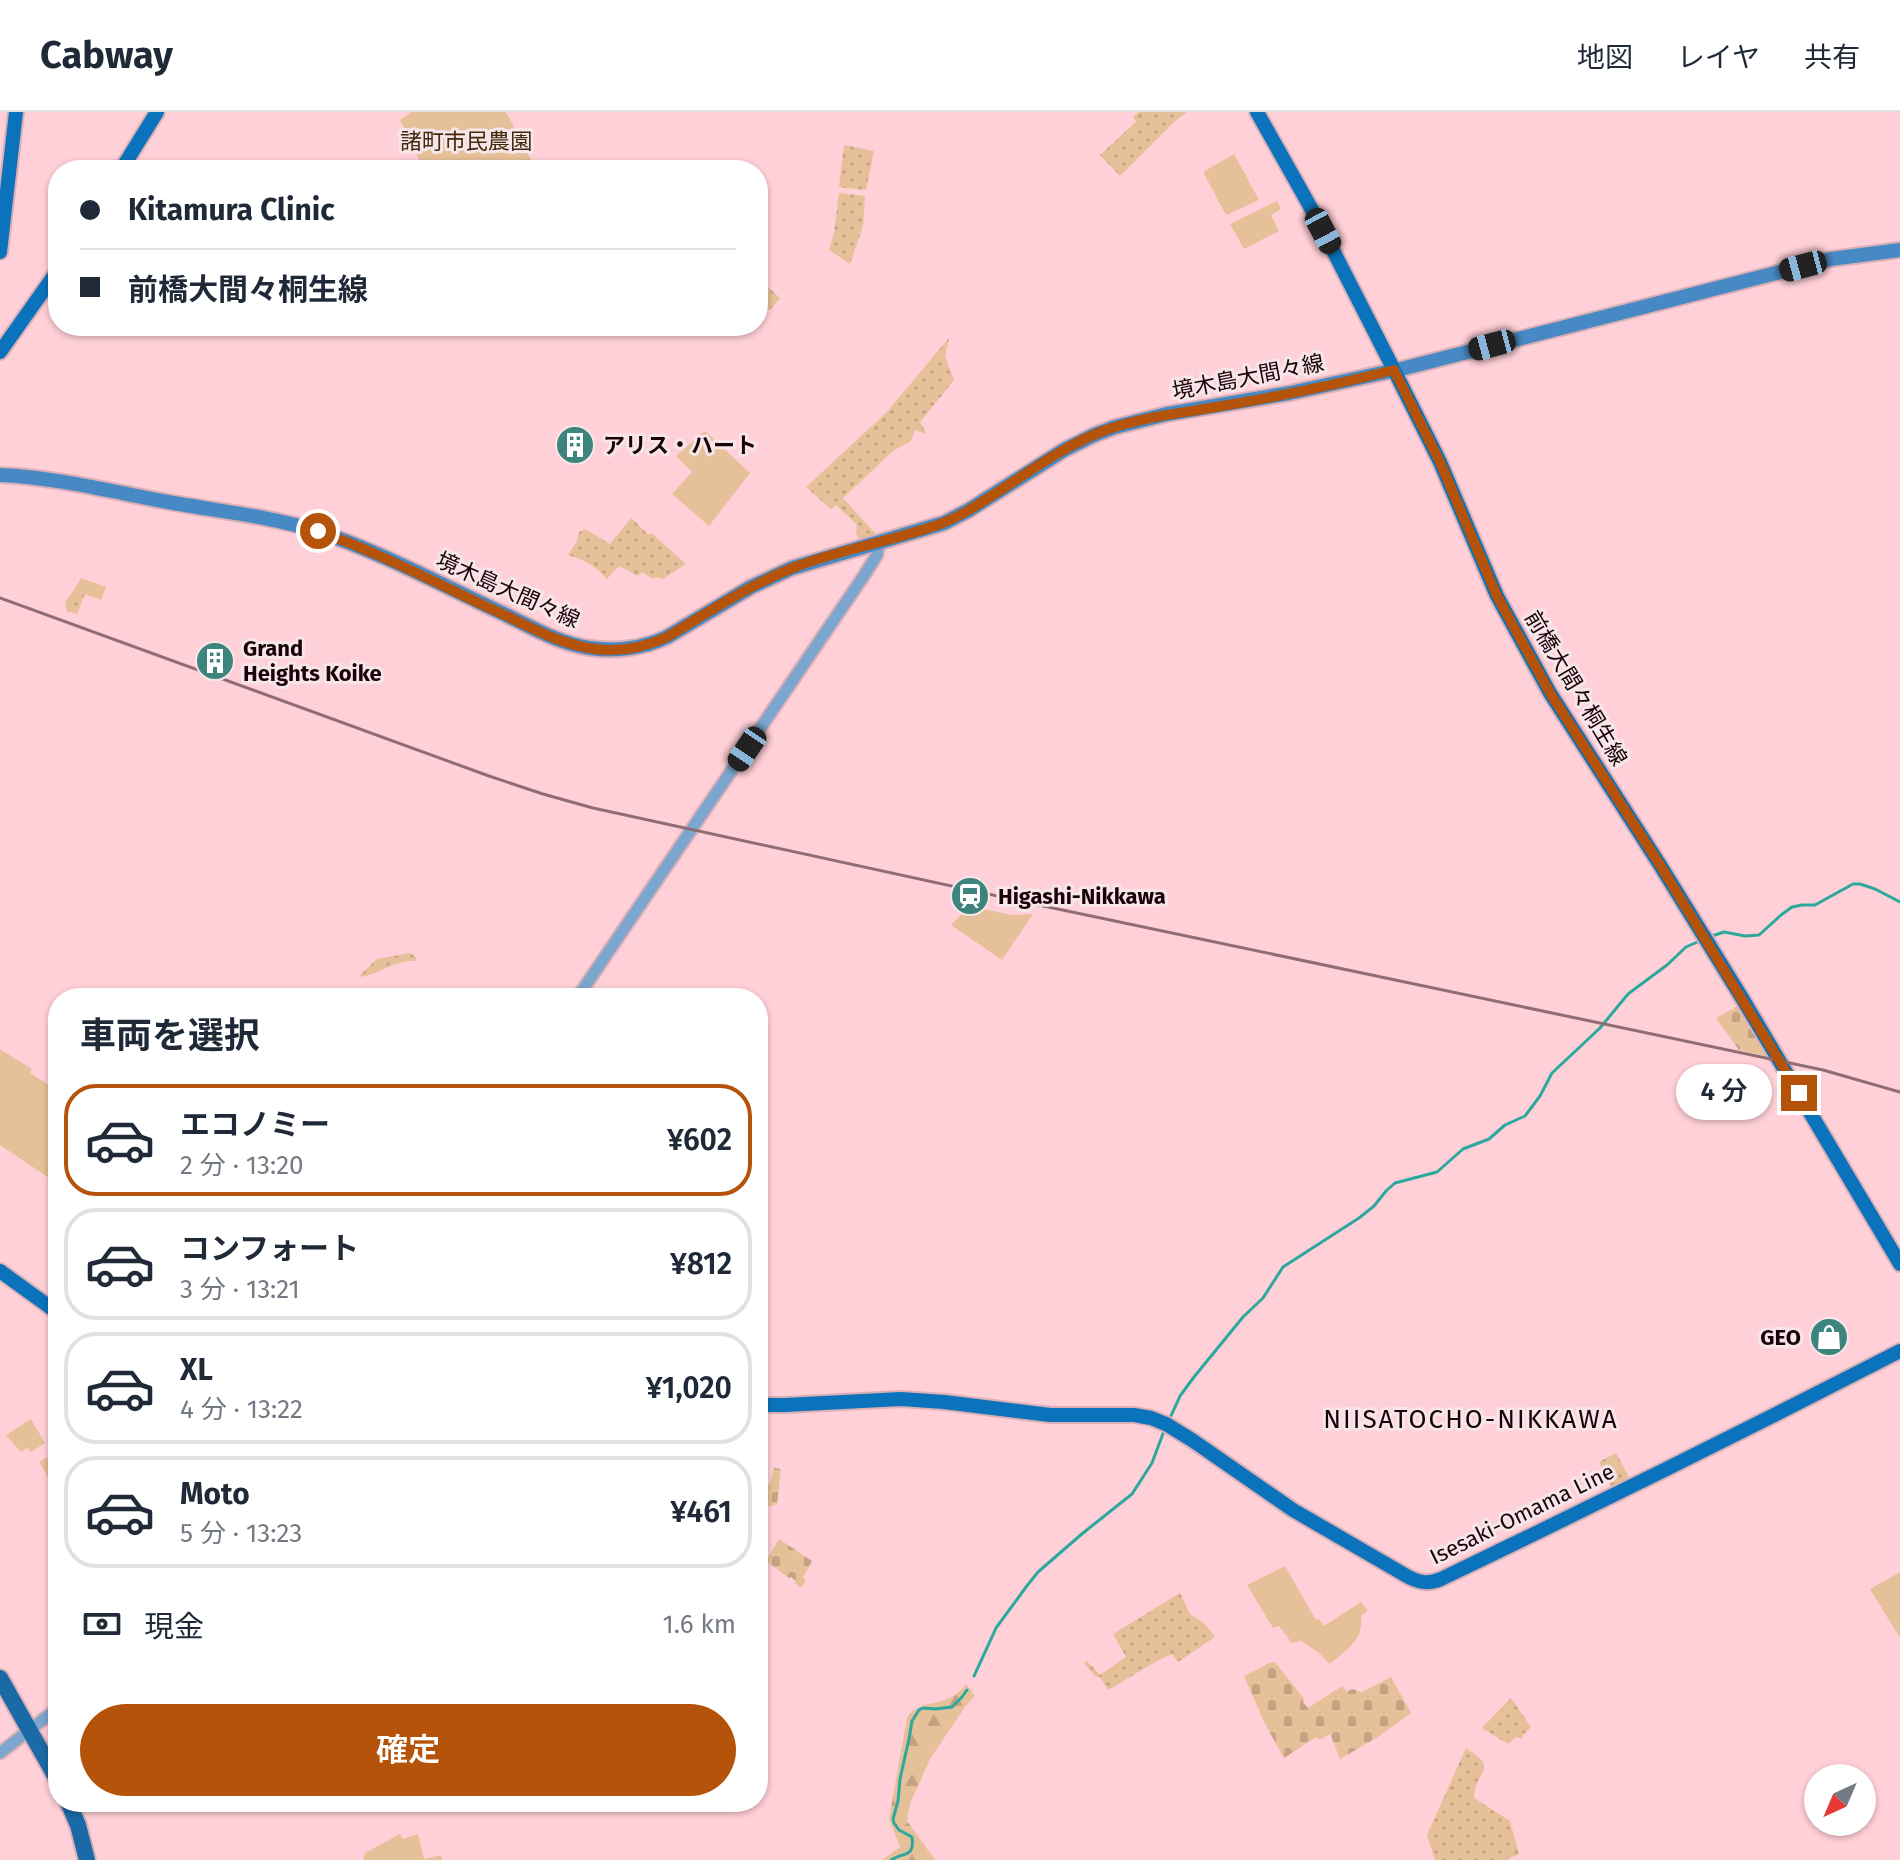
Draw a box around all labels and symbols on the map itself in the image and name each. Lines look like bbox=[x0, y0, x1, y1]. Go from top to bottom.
park label: 諸町市民農園 bbox=[400, 128, 532, 155]
car bbox=[1301, 204, 1345, 258]
car bbox=[1777, 248, 1829, 284]
car bbox=[1466, 327, 1518, 363]
street label: 境木島大間々線 bbox=[1170, 349, 1326, 405]
building icon: アリス・ハート bbox=[554, 424, 596, 466]
place label: アリス・ハート bbox=[603, 432, 757, 459]
route start bbox=[300, 513, 336, 549]
street label: 境木島大間々線 bbox=[432, 546, 584, 634]
street label: 前橋大間々桐生線 bbox=[1519, 606, 1633, 770]
place label: Grand Heights Koike bbox=[243, 635, 382, 687]
building icon: Grand Heights Koike bbox=[194, 640, 236, 682]
car bbox=[724, 722, 770, 776]
station icon: Higashi-Nikkawa bbox=[949, 875, 991, 917]
place label: Higashi-Nikkawa bbox=[998, 883, 1166, 910]
callout: 4 分 bbox=[1675, 1065, 1771, 1121]
route end bbox=[1781, 1075, 1817, 1111]
shop icon: GEO bbox=[1808, 1316, 1850, 1358]
place label: GEO bbox=[1760, 1324, 1801, 1351]
district label: NIISATOCHO-NIKKAWA bbox=[1323, 1404, 1619, 1435]
street label: Isesaki-Omama Line bbox=[1425, 1458, 1619, 1570]
north arrow bbox=[1804, 1764, 1876, 1836]

